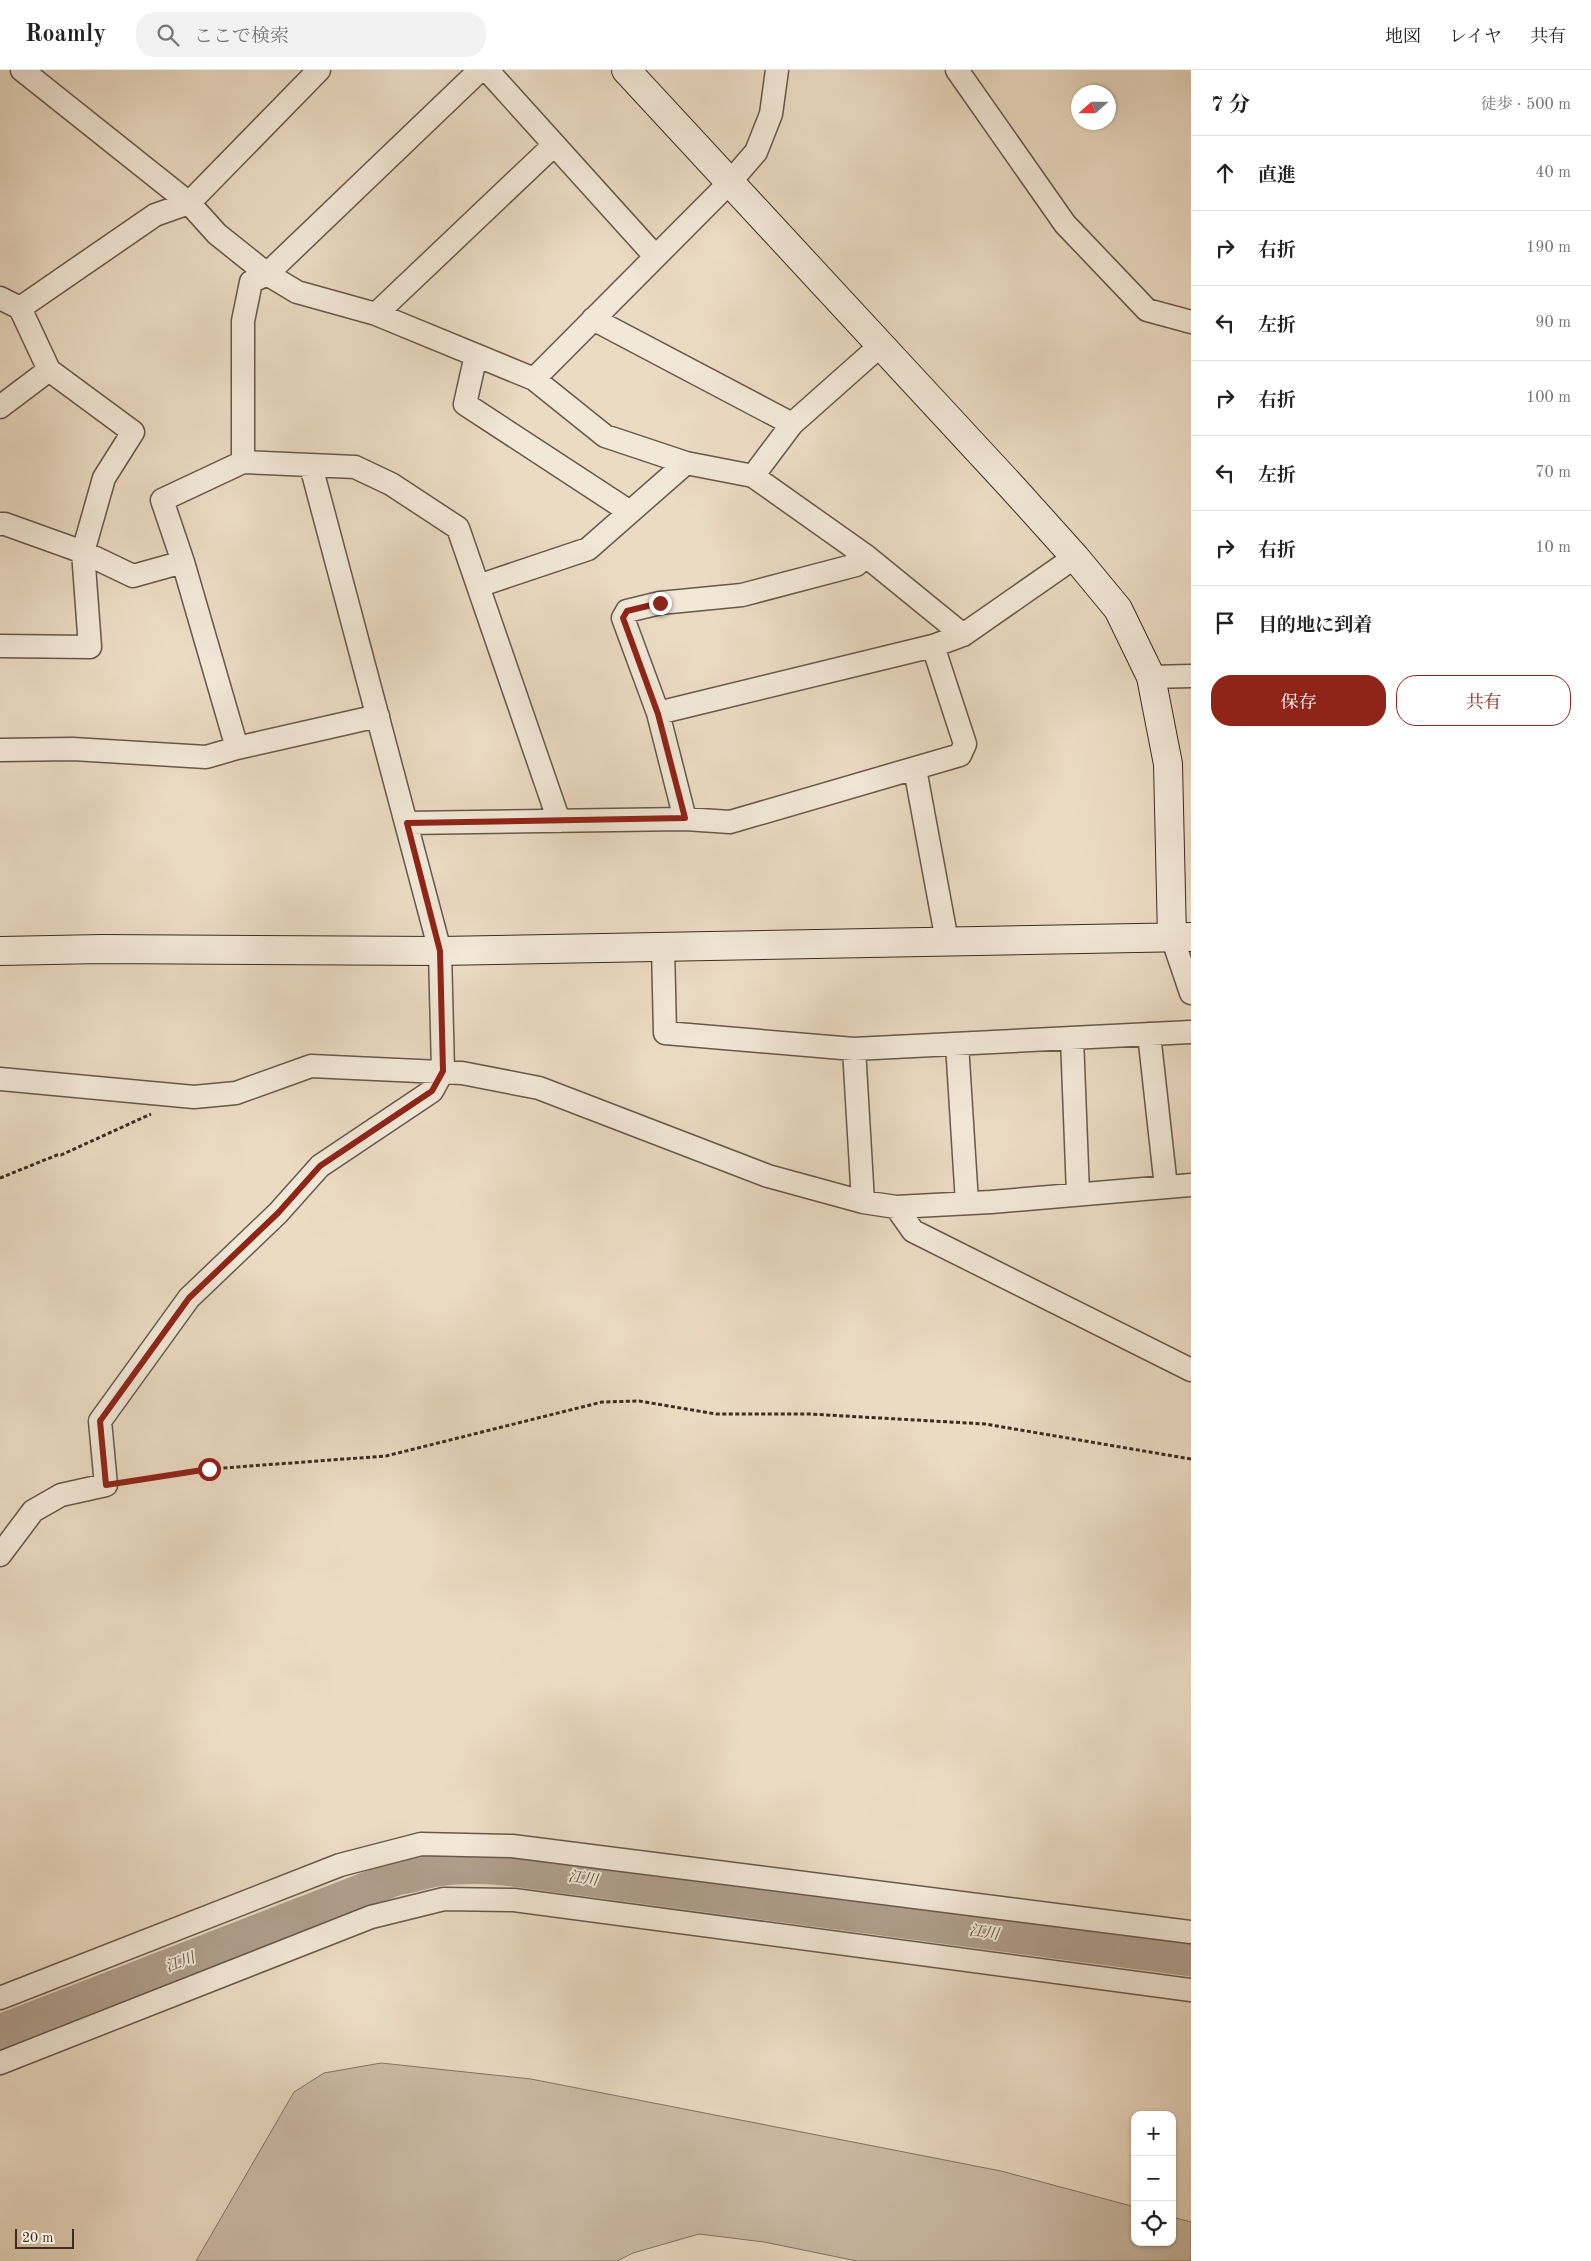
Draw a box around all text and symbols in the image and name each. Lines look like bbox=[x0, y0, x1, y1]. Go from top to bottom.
search box bbox=[136, 12, 486, 57]
icon: search bbox=[154, 21, 182, 49]
text: Roamly bbox=[25, 23, 106, 47]
text: ここで検索 bbox=[194, 28, 289, 47]
text: 地図 bbox=[1385, 28, 1421, 46]
text: レイヤ bbox=[1449, 28, 1502, 46]
text: 共有 bbox=[1530, 28, 1566, 46]
north arrow bbox=[1071, 85, 1116, 130]
text: 7 分 bbox=[1211, 95, 1250, 116]
text: 徒歩 · 500 m bbox=[1481, 97, 1571, 113]
icon: ahead bbox=[1211, 159, 1239, 187]
text: 40 m bbox=[1535, 165, 1571, 181]
text: 直進 bbox=[1258, 167, 1296, 186]
icon: right bbox=[1211, 234, 1239, 262]
text: 190 m bbox=[1526, 240, 1571, 256]
text: 右折 bbox=[1258, 242, 1296, 261]
icon: left bbox=[1211, 309, 1239, 337]
text: 90 m bbox=[1535, 315, 1571, 331]
text: 左折 bbox=[1258, 317, 1296, 336]
icon: right bbox=[1211, 384, 1239, 412]
text: 100 m bbox=[1526, 390, 1571, 406]
text: 右折 bbox=[1258, 392, 1296, 411]
icon: left bbox=[1211, 459, 1239, 487]
text: 70 m bbox=[1535, 465, 1571, 481]
text: 左折 bbox=[1258, 467, 1296, 486]
icon: right bbox=[1211, 534, 1239, 562]
text: 10 m bbox=[1535, 540, 1571, 556]
text: 右折 bbox=[1258, 542, 1296, 561]
route end bbox=[649, 592, 672, 615]
icon: arrive bbox=[1211, 609, 1239, 637]
text: 目的地に到着 bbox=[1258, 617, 1372, 636]
button: 保存 bbox=[1211, 675, 1386, 726]
button: 共有 bbox=[1396, 675, 1571, 726]
route start bbox=[198, 1458, 221, 1481]
water label: 江川 bbox=[567, 1868, 601, 1889]
water label: 江川 bbox=[968, 1922, 1002, 1943]
water label: 江川 bbox=[163, 1948, 199, 1976]
map controls bbox=[1131, 2111, 1176, 2246]
button: + bbox=[1131, 2111, 1176, 2156]
button: − bbox=[1131, 2156, 1176, 2201]
button: locate bbox=[1131, 2201, 1176, 2246]
scale bar bbox=[15, 2226, 74, 2249]
text: 20 m bbox=[22, 2231, 53, 2245]

